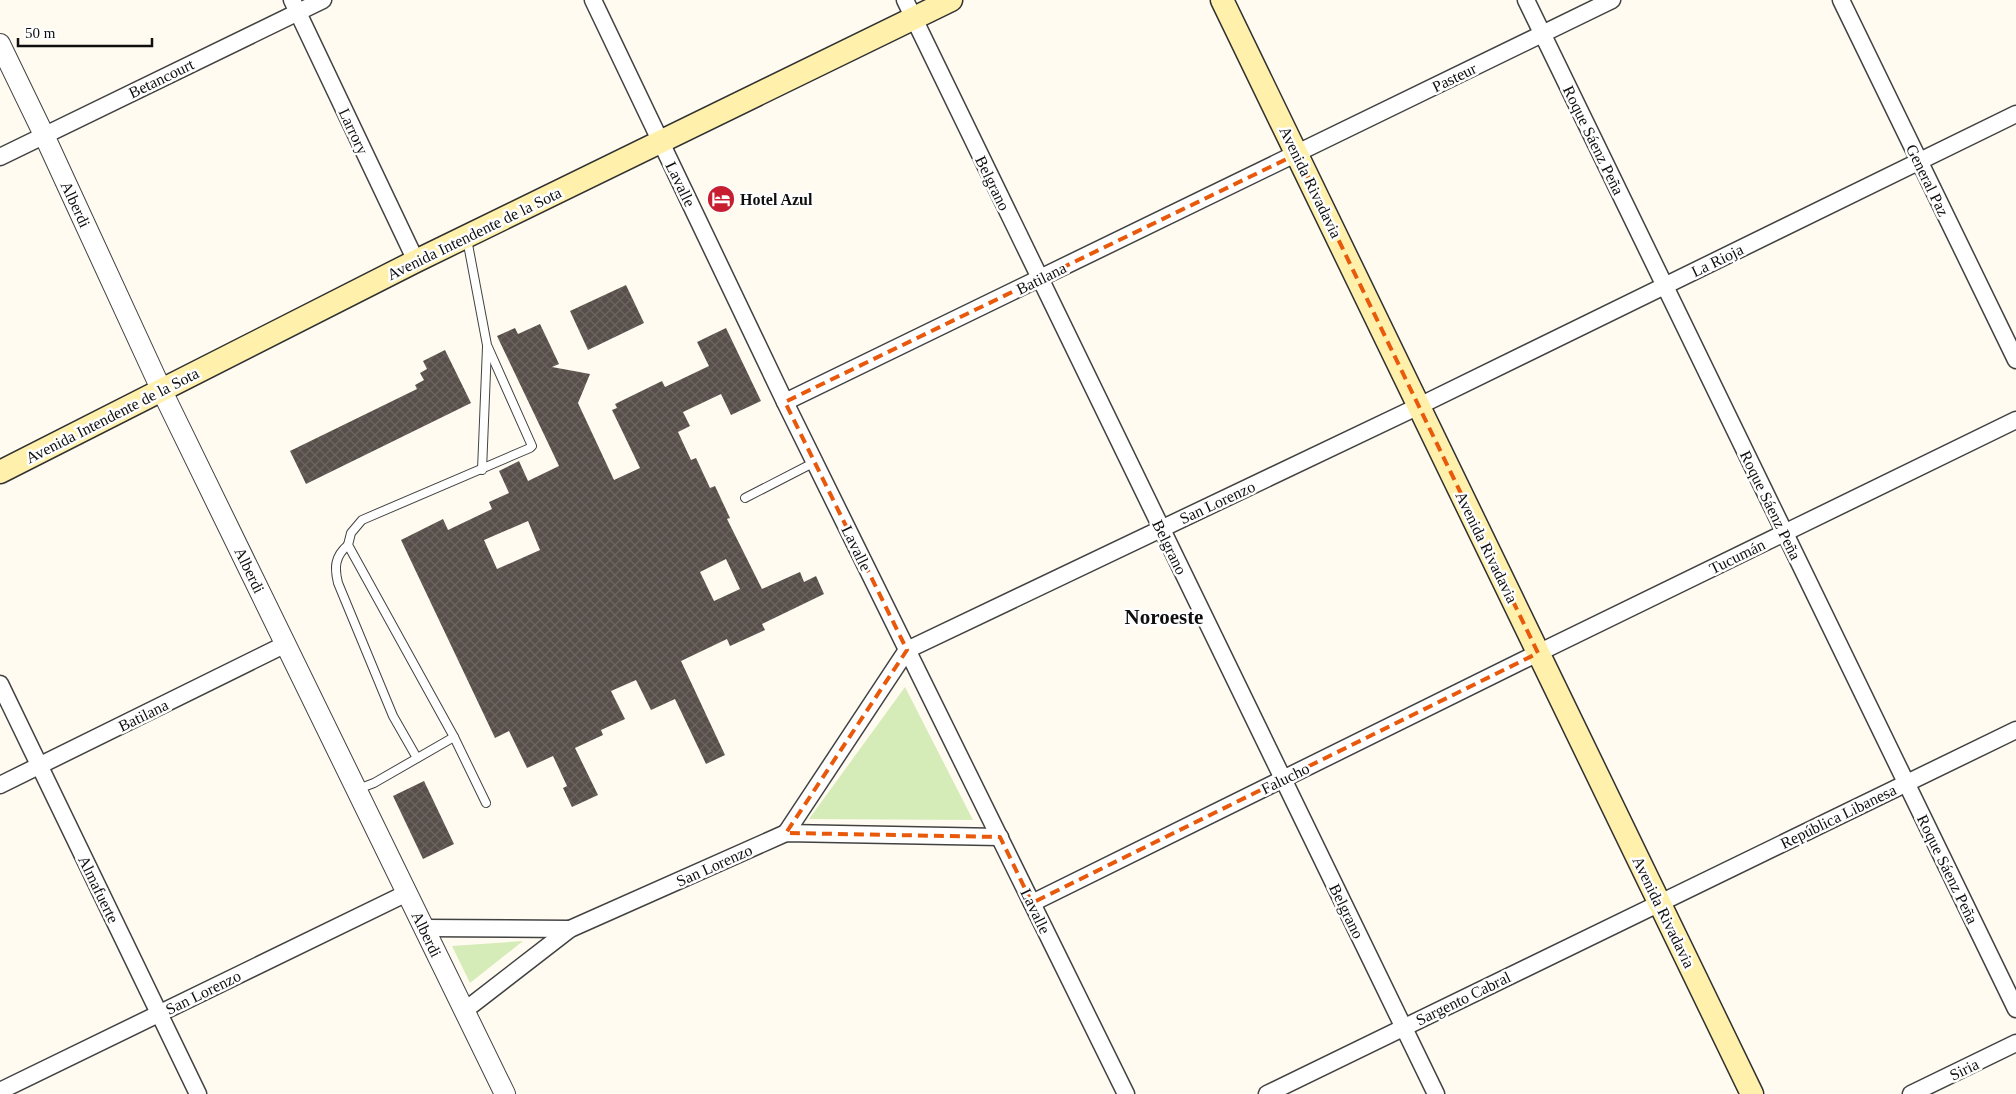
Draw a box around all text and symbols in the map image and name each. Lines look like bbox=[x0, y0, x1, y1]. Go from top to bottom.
scale bar bbox=[18, 15, 151, 47]
text: 50 m bbox=[25, 25, 56, 41]
street label: Betancourt bbox=[126, 55, 197, 101]
street label: Pasteur bbox=[1429, 59, 1480, 95]
street label: Roque Sáenz Peña bbox=[1559, 83, 1627, 198]
street label: Larrory bbox=[335, 105, 372, 157]
street label: Avenida Rivadavia bbox=[1276, 124, 1345, 241]
street label: General Paz bbox=[1903, 142, 1952, 219]
street label: Belgrano bbox=[971, 153, 1013, 214]
street label: Lavalle bbox=[662, 159, 699, 210]
street label: Alberdi bbox=[58, 178, 94, 230]
street label: Avenida Intendente de la Sota bbox=[384, 184, 564, 283]
hotel icon: Hotel Azul bbox=[706, 184, 736, 214]
place label: Hotel Azul bbox=[740, 191, 813, 208]
street label: La Rioja bbox=[1689, 241, 1746, 281]
street label: Batilana bbox=[1014, 259, 1069, 298]
street label: Avenida Intendente de la Sota bbox=[23, 364, 201, 467]
street label: Roque Sáenz Peña bbox=[1736, 448, 1804, 563]
street label: San Lorenzo bbox=[1177, 478, 1258, 527]
street label: Avenida Rivadavia bbox=[1452, 489, 1521, 606]
street label: Belgrano bbox=[1148, 517, 1190, 578]
street label: Lavalle bbox=[838, 523, 875, 574]
street label: Tucumán bbox=[1707, 536, 1768, 577]
street label: Alberdi bbox=[231, 545, 268, 596]
district label: Noroeste bbox=[1125, 605, 1203, 629]
street label: Batilana bbox=[116, 696, 171, 735]
street label: Falucho bbox=[1258, 760, 1312, 797]
street label: República Libanesa bbox=[1778, 781, 1899, 853]
street label: Roque Sáenz Peña bbox=[1913, 812, 1981, 927]
street label: San Lorenzo bbox=[674, 841, 755, 890]
street label: Almafuerte bbox=[75, 853, 122, 926]
street label: Avenida Rivadavia bbox=[1629, 854, 1698, 971]
street label: Belgrano bbox=[1325, 881, 1367, 942]
street label: Lavalle bbox=[1017, 886, 1054, 937]
street label: Alberdi bbox=[408, 909, 445, 960]
street label: San Lorenzo bbox=[163, 967, 243, 1018]
street label: Sargento Cabral bbox=[1413, 968, 1514, 1030]
street label: Siria bbox=[1947, 1055, 1982, 1084]

